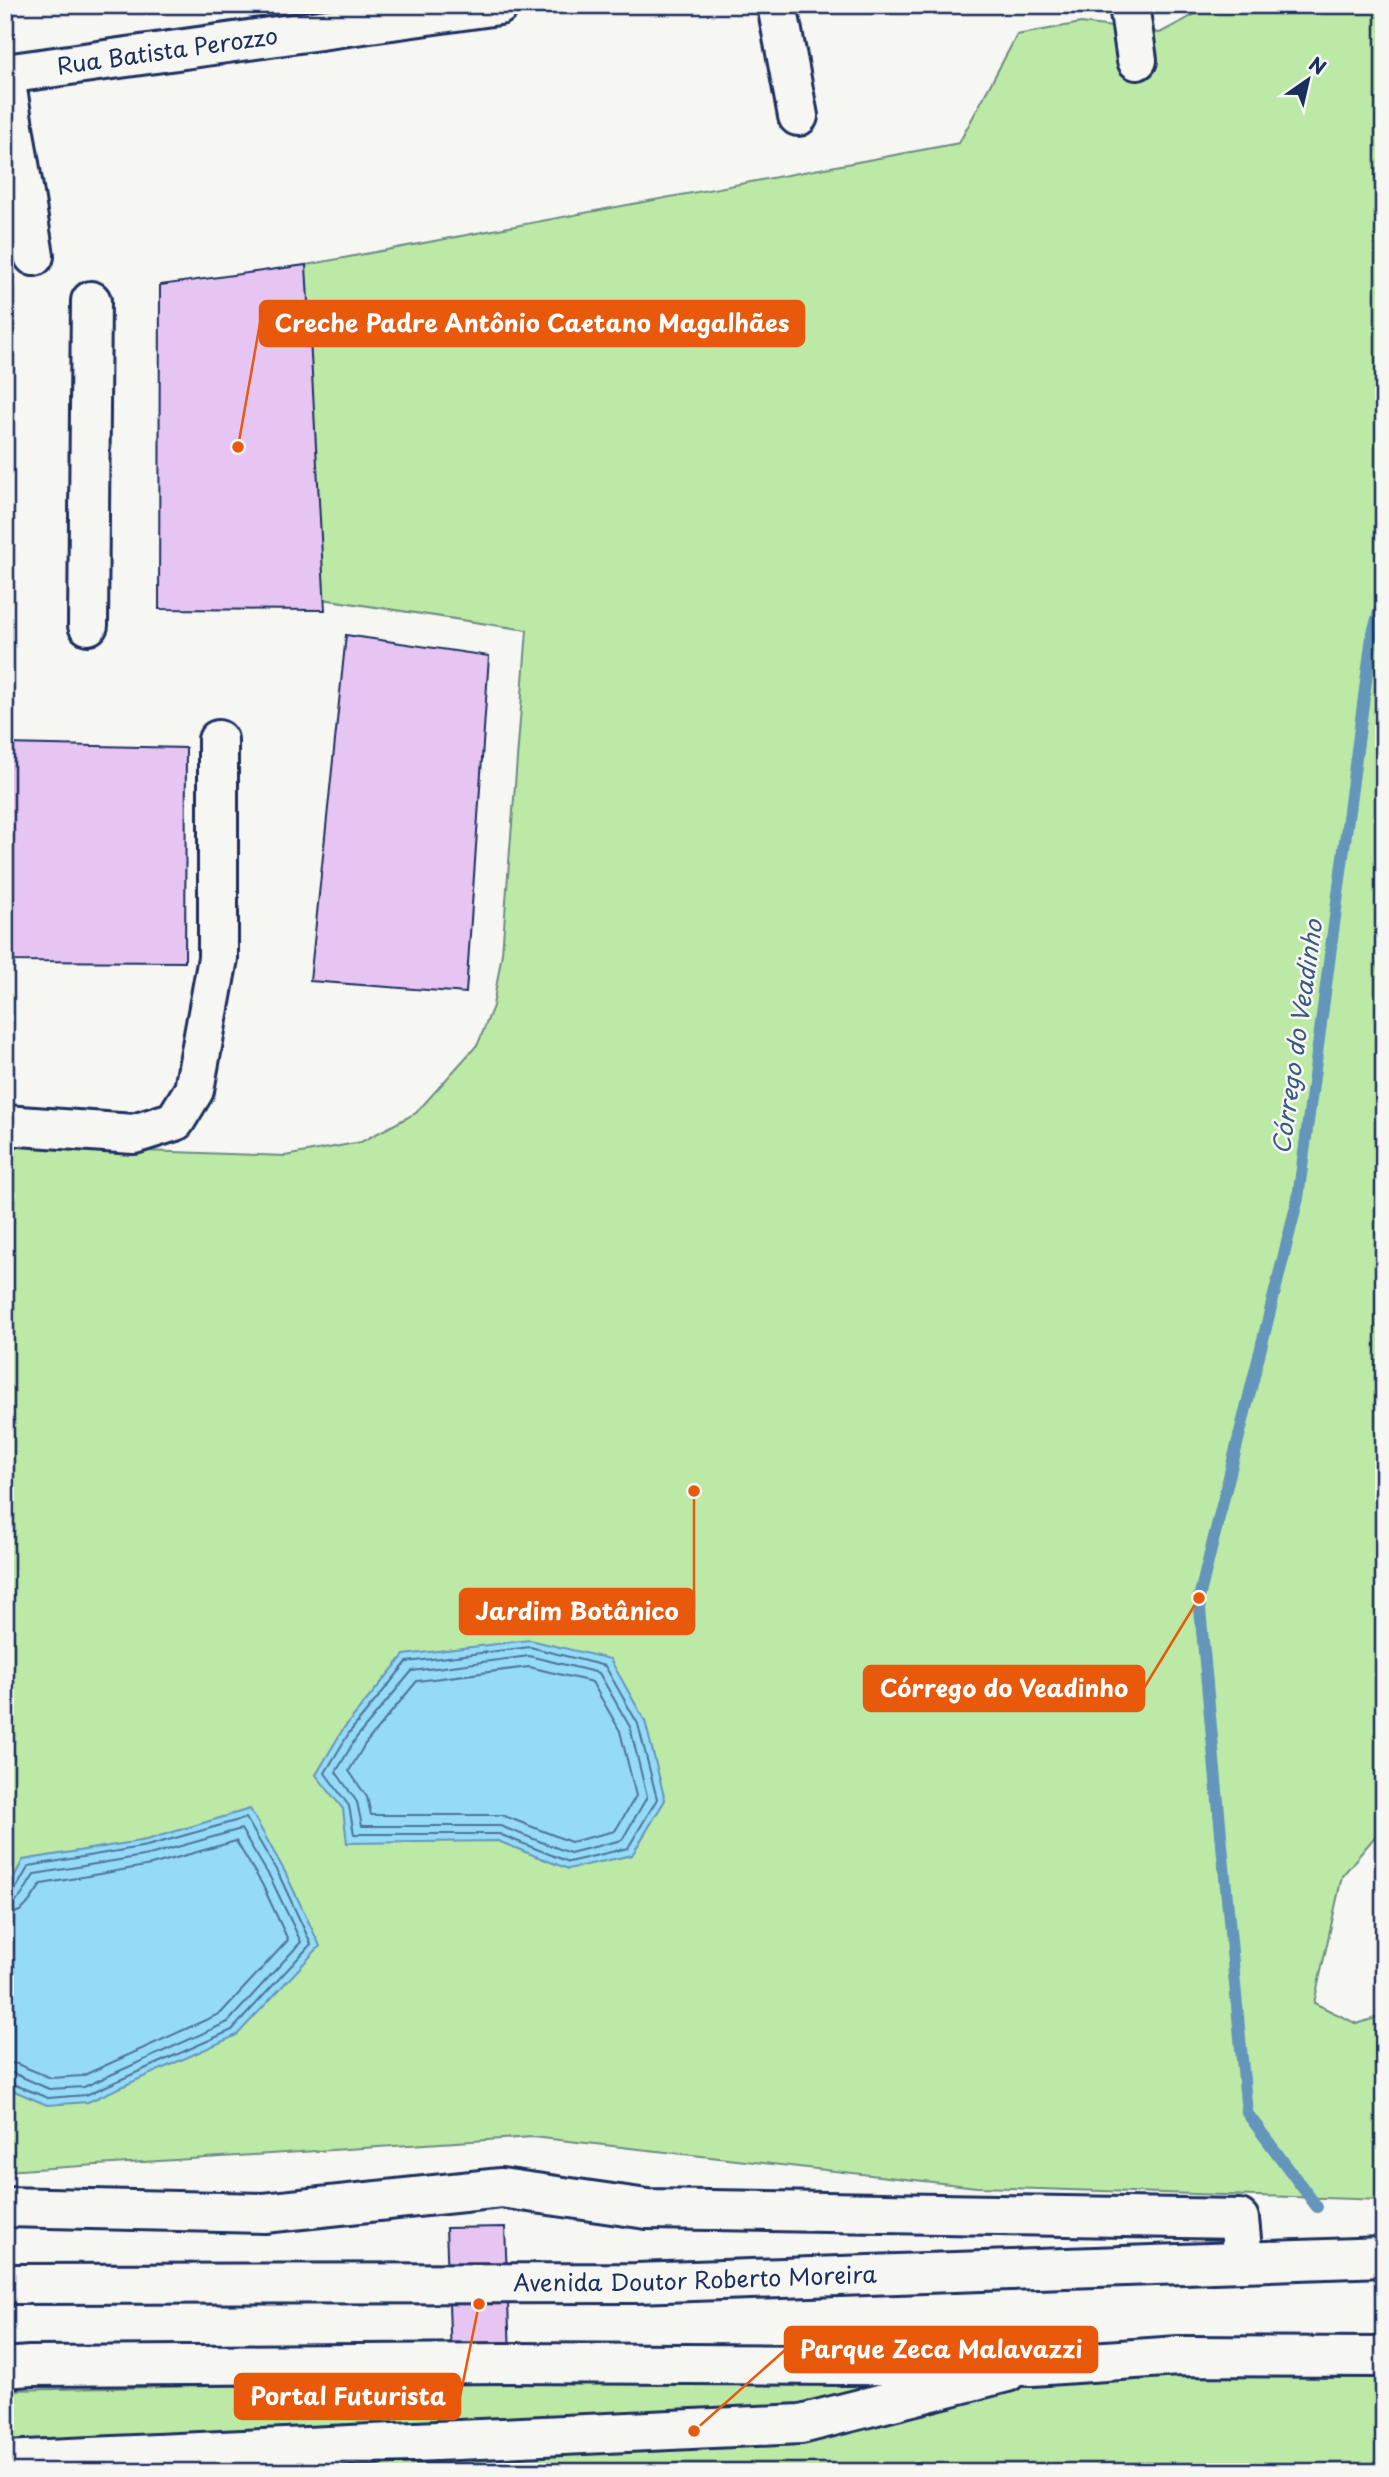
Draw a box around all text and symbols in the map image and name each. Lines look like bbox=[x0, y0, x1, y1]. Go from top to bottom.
street label: Rua Batista Perozzo bbox=[54, 17, 280, 83]
north arrow bbox=[1274, 46, 1344, 116]
text: N bbox=[1304, 49, 1332, 81]
callout: Creche Padre Antônio Caetano Magalhães bbox=[260, 301, 804, 346]
text: Creche Padre Antônio Caetano Magalhães bbox=[274, 304, 790, 340]
water label: Córrego do Veadinho bbox=[1262, 916, 1330, 1156]
callout: Jardim Botânico bbox=[460, 1589, 694, 1634]
text: Jardim Botânico bbox=[475, 1592, 679, 1628]
callout: Córrego do Veadinho bbox=[864, 1666, 1144, 1711]
text: Córrego do Veadinho bbox=[880, 1669, 1128, 1705]
street label: Avenida Doutor Roberto Moreira bbox=[513, 2256, 878, 2299]
callout: Parque Zeca Malavazzi bbox=[785, 2327, 1097, 2372]
text: Parque Zeca Malavazzi bbox=[800, 2330, 1082, 2366]
callout: Portal Futurista bbox=[235, 2374, 460, 2419]
text: Portal Futurista bbox=[250, 2377, 446, 2413]

